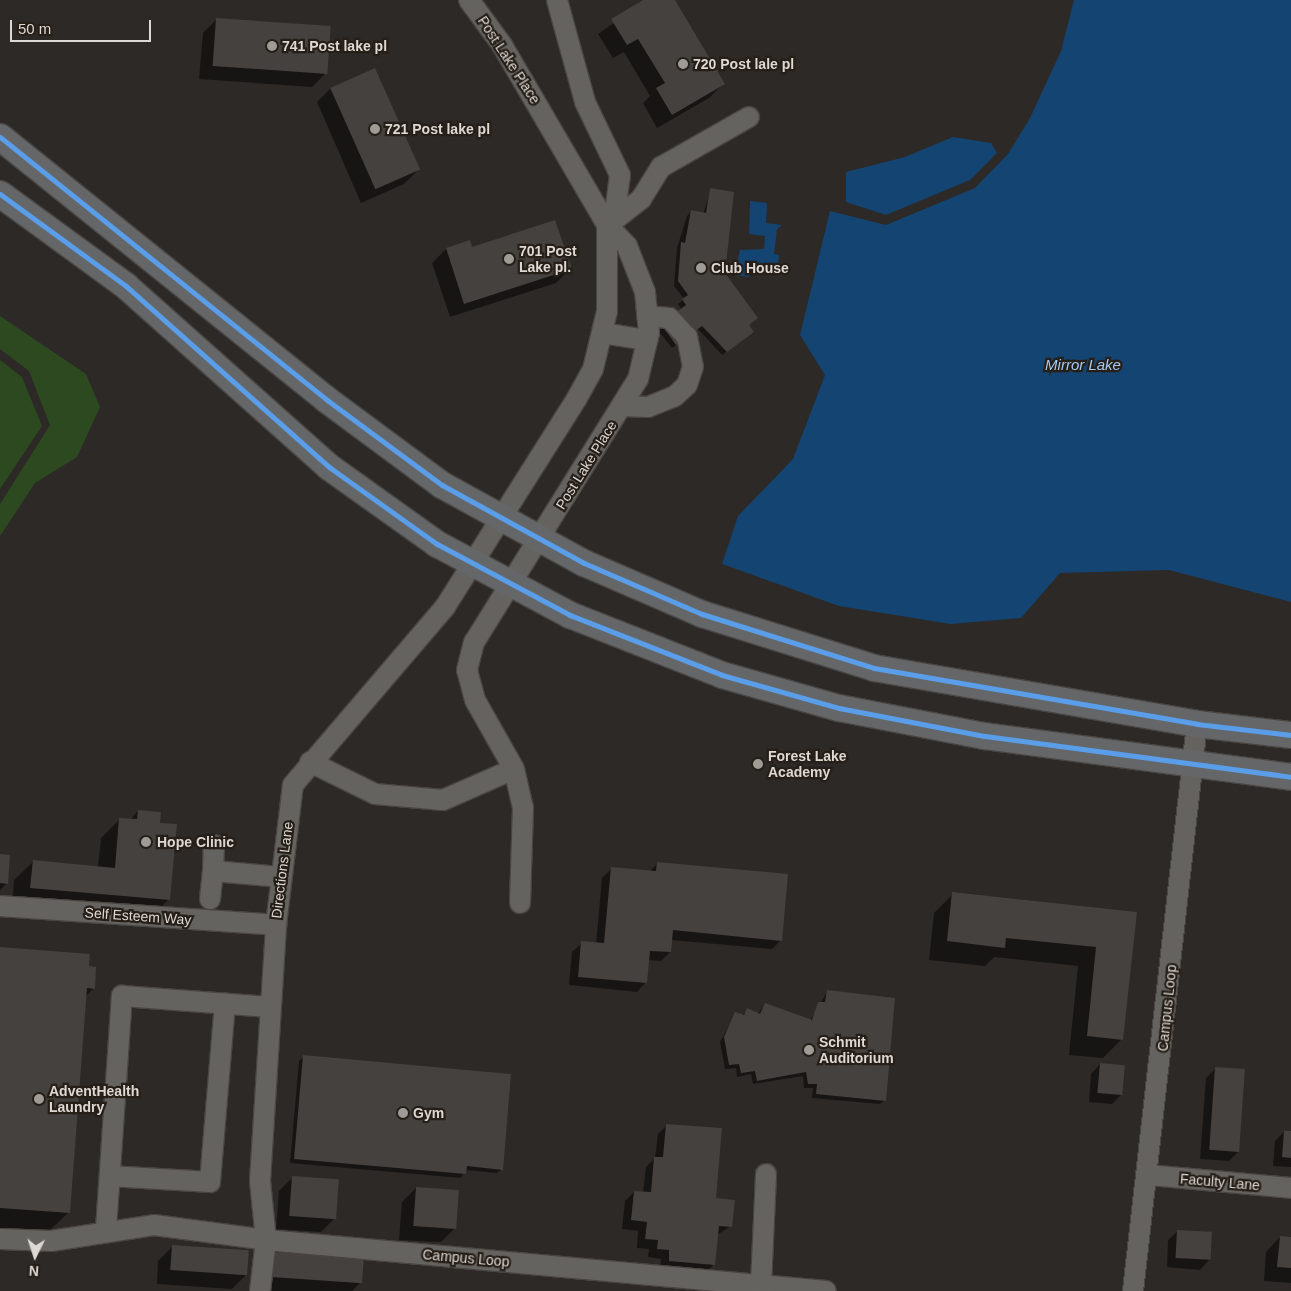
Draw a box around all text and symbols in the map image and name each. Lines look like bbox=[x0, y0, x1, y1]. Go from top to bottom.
scale bar bbox=[12, 10, 154, 42]
street label: Post Lake Place bbox=[474, 13, 544, 107]
text: 50 m bbox=[18, 20, 51, 37]
place label: 741 Post lake pl bbox=[282, 38, 387, 54]
marker: 741 Post lake pl bbox=[266, 40, 278, 52]
place label: 720 Post lale pl bbox=[693, 56, 794, 72]
marker: 720 Post lale pl bbox=[677, 58, 689, 70]
place label: 721 Post lake pl bbox=[385, 121, 490, 137]
marker: 721 Post lake pl bbox=[369, 123, 381, 135]
place label: 701 Post Lake pl. bbox=[519, 243, 577, 276]
marker: 701 Post Lake pl. bbox=[503, 253, 515, 265]
place label: Club House bbox=[711, 260, 789, 276]
marker: Club House bbox=[695, 262, 707, 274]
water label: Mirror Lake bbox=[1045, 356, 1121, 374]
street label: Post Lake Place bbox=[552, 418, 620, 512]
place label: Forest Lake Academy bbox=[768, 748, 847, 780]
marker: Forest Lake Academy bbox=[752, 758, 764, 770]
street label: Directions Lane bbox=[268, 821, 296, 919]
place label: Hope Clinic bbox=[157, 834, 234, 850]
marker: Hope Clinic bbox=[139, 835, 153, 849]
street label: Self Esteem Way bbox=[84, 904, 192, 928]
street label: Campus Loop bbox=[1154, 964, 1180, 1052]
place label: Schmit Auditorium bbox=[819, 1034, 894, 1066]
marker: Schmit Auditorium bbox=[803, 1044, 815, 1056]
place label: AdventHealth Laundry bbox=[49, 1083, 139, 1116]
marker: AdventHealth Laundry bbox=[33, 1093, 45, 1105]
place label: Gym bbox=[413, 1105, 444, 1121]
marker: Gym bbox=[397, 1107, 409, 1119]
street label: Faculty Lane bbox=[1179, 1170, 1261, 1194]
north arrow bbox=[10, 1231, 60, 1281]
street label: Campus Loop bbox=[422, 1246, 510, 1270]
text: N bbox=[28, 1263, 40, 1279]

